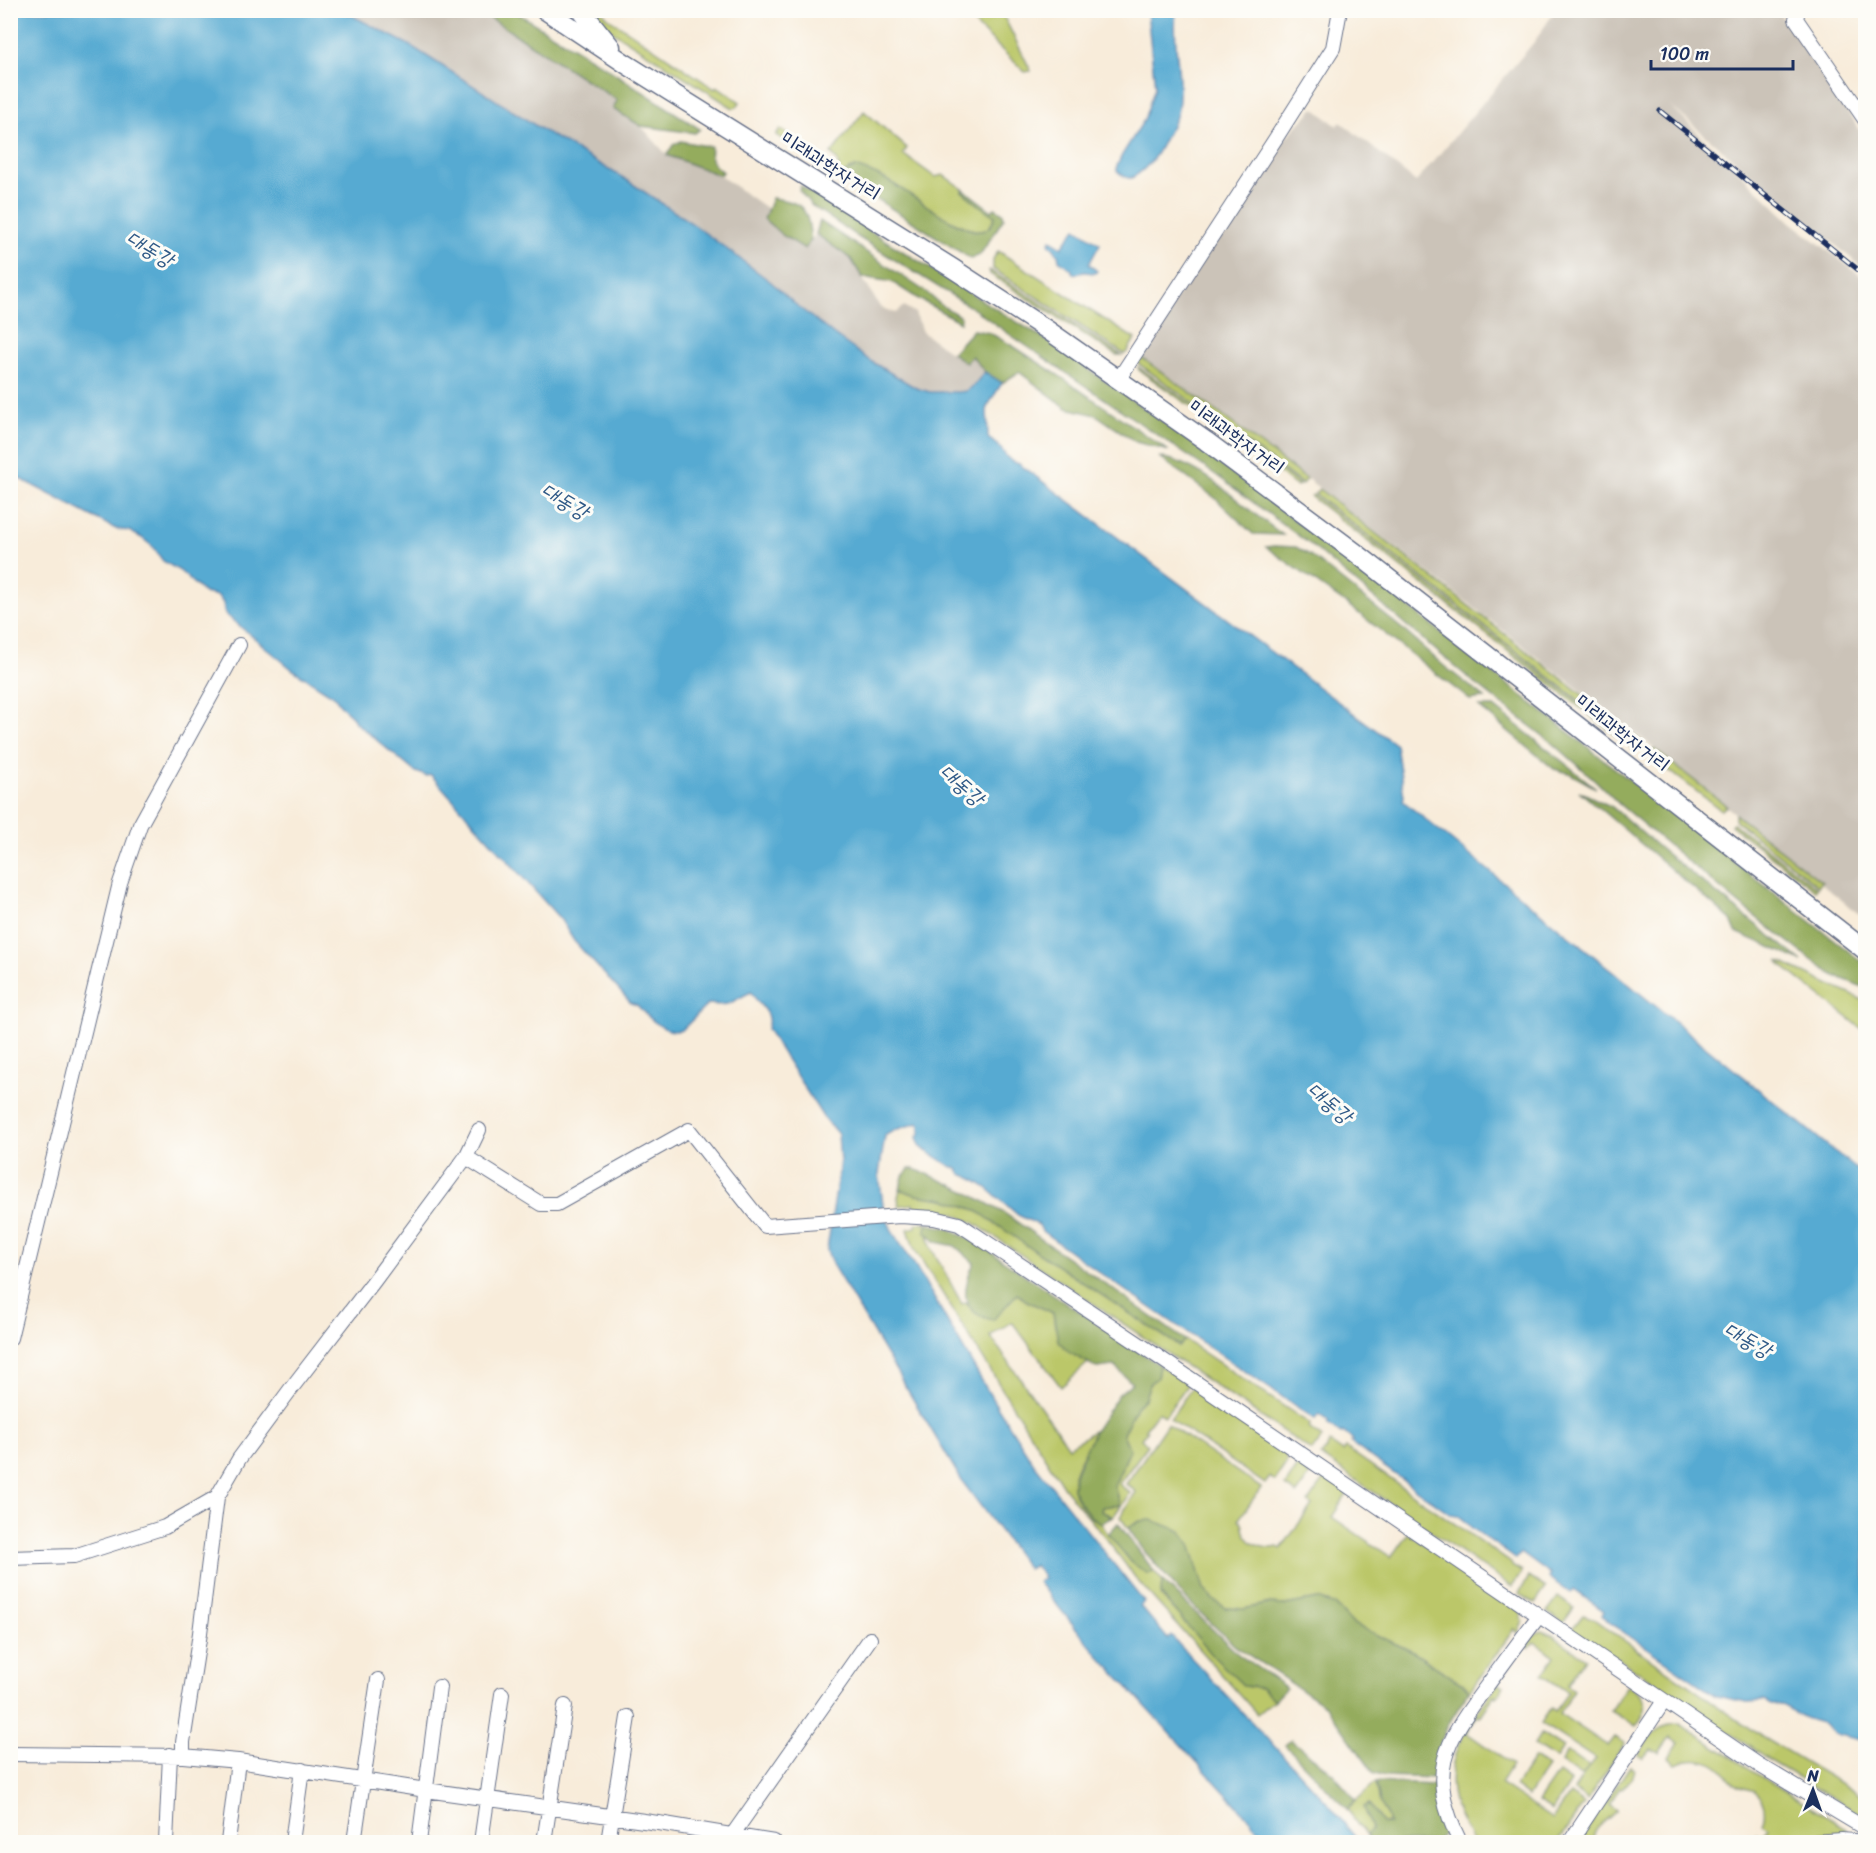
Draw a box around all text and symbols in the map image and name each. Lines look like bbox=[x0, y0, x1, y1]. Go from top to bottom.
scale bar bbox=[1651, 33, 1794, 71]
text: 100 m bbox=[1660, 38, 1709, 70]
street label: 미래과학자거리 bbox=[774, 122, 888, 211]
water label: 대동강 bbox=[118, 220, 183, 279]
street label: 미래과학자거리 bbox=[1181, 390, 1293, 485]
water label: 대동강 bbox=[533, 472, 598, 531]
street label: 미래과학자거리 bbox=[1568, 685, 1678, 782]
water label: 대동강 bbox=[930, 754, 995, 817]
water label: 대동강 bbox=[1298, 1072, 1363, 1135]
water label: 대동강 bbox=[1717, 1311, 1781, 1370]
north arrow bbox=[1783, 1760, 1843, 1820]
text: N bbox=[1806, 1761, 1820, 1790]

